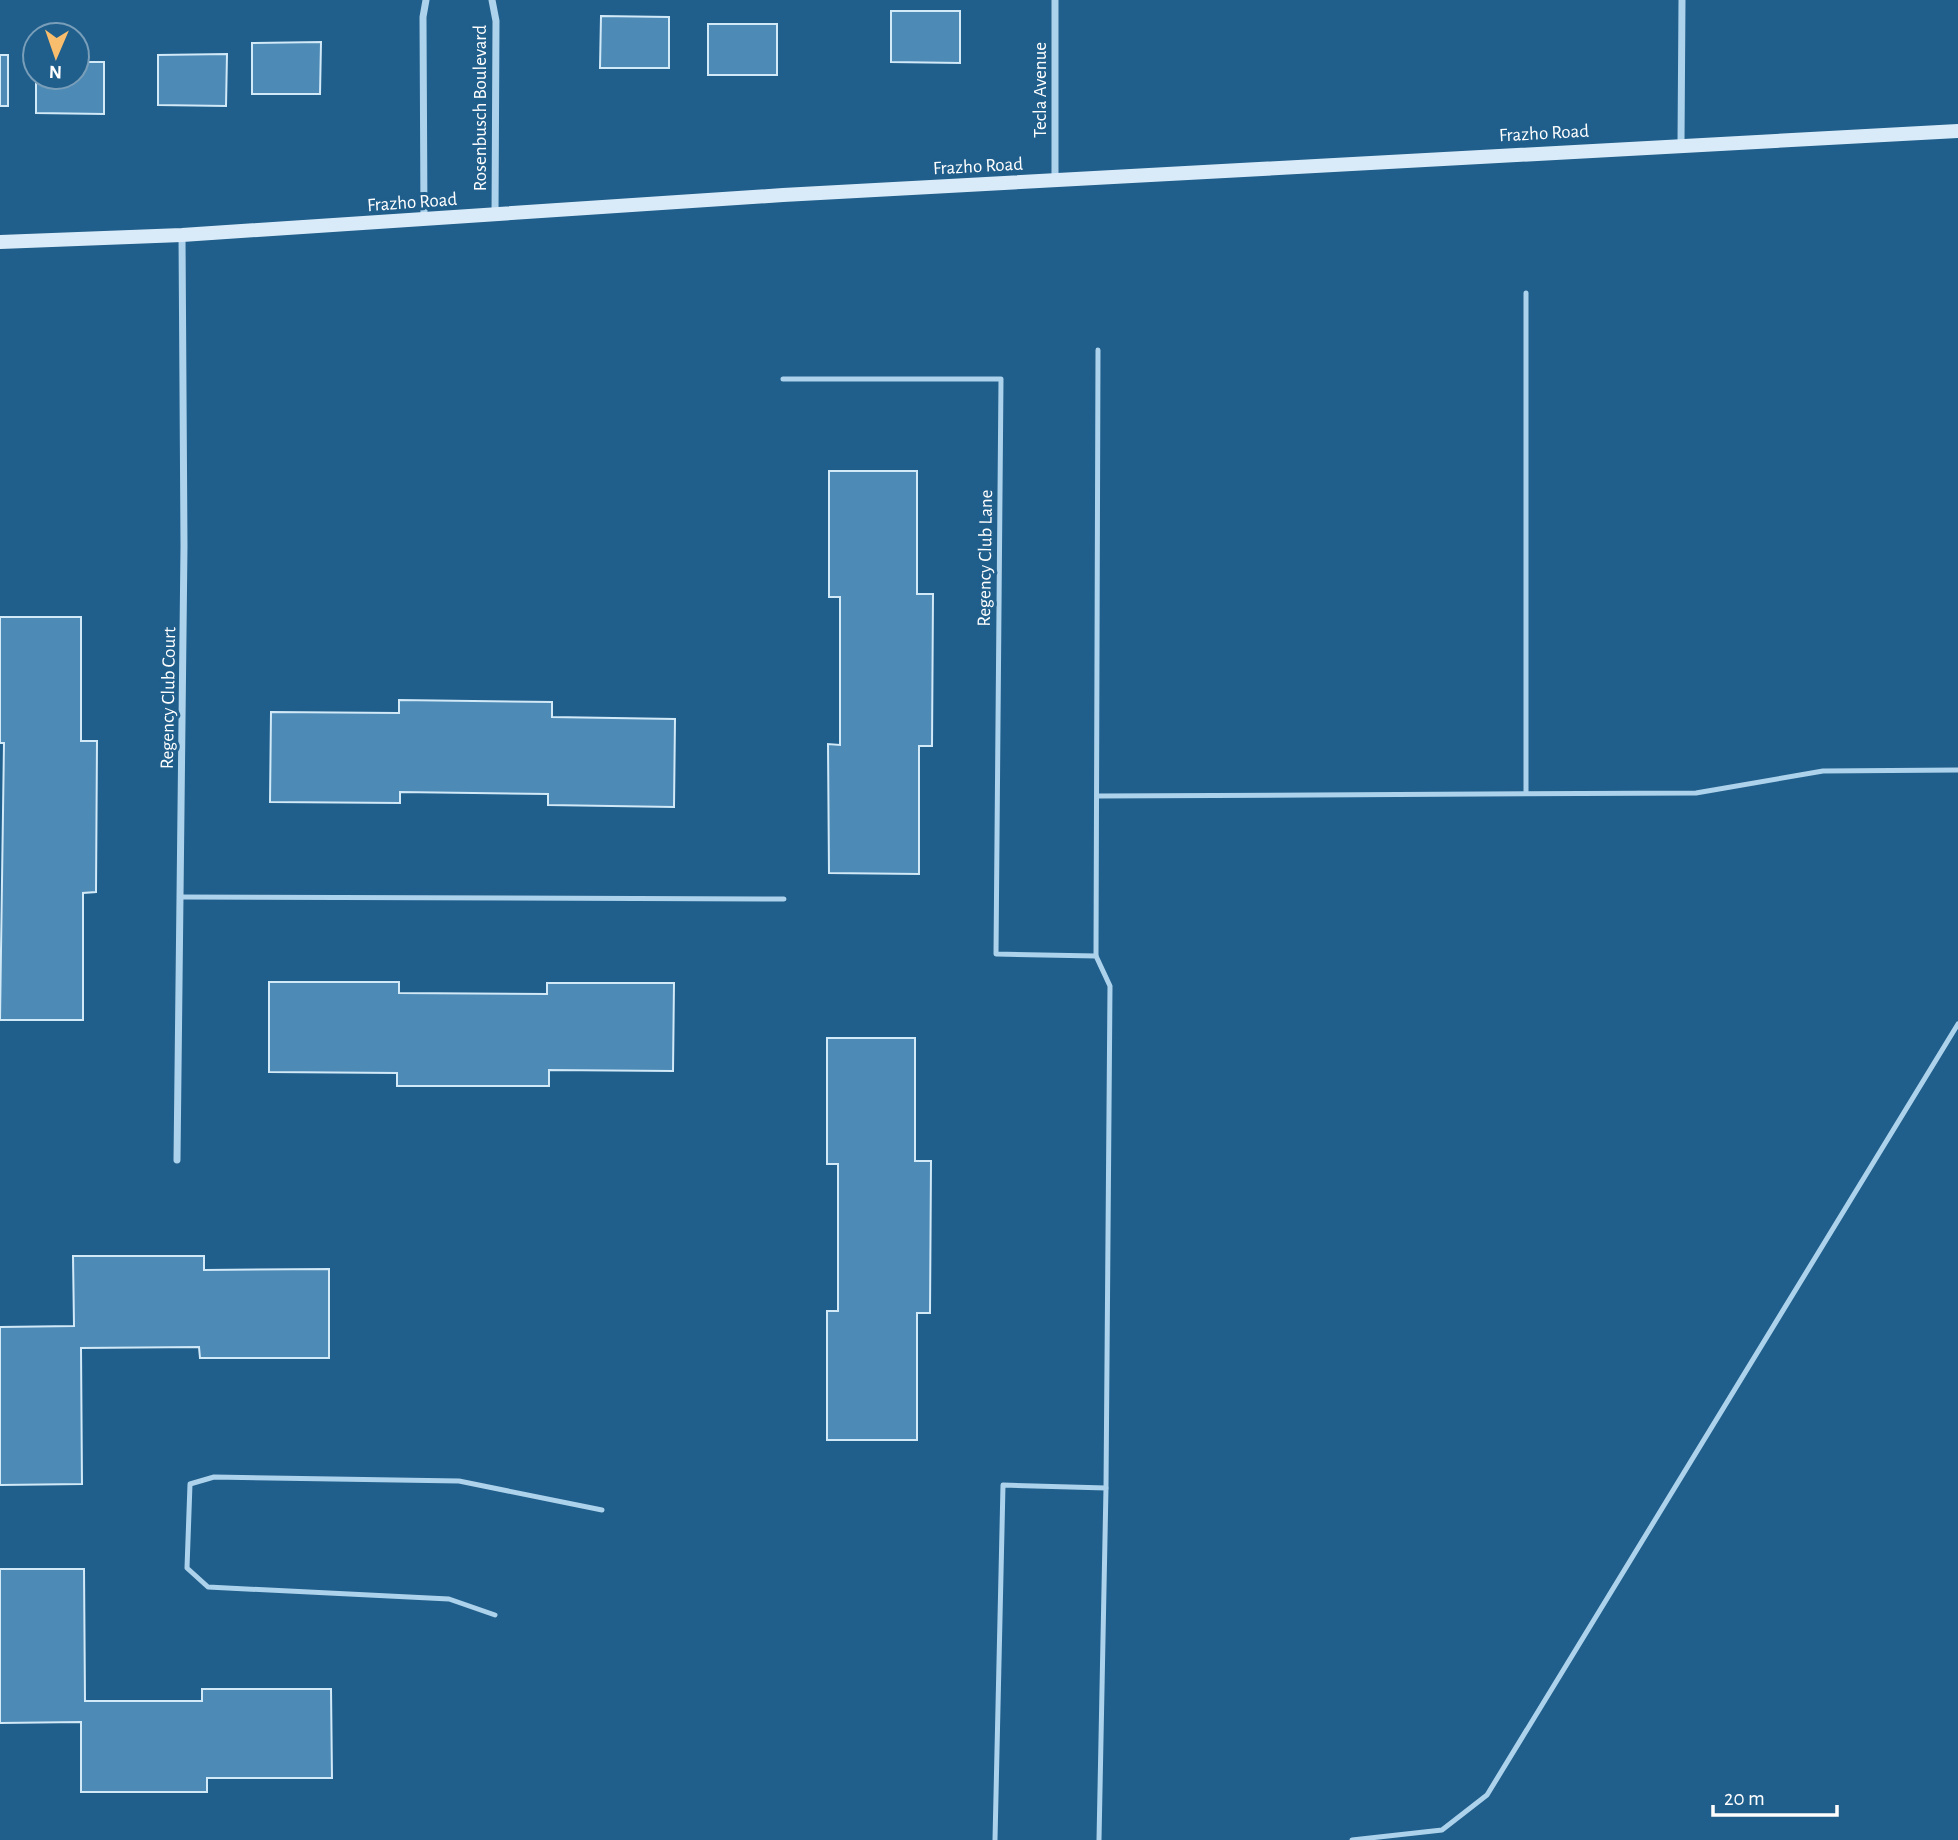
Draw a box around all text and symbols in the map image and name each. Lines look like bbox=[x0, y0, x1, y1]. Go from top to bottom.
north arrow bbox=[21, 21, 91, 91]
street label: Rosenbusch Boulevard bbox=[471, 25, 490, 191]
street label: Tecla Avenue bbox=[1031, 42, 1050, 138]
text: N bbox=[49, 62, 62, 81]
street label: Frazho Road bbox=[1499, 122, 1590, 145]
street label: Frazho Road bbox=[933, 155, 1024, 178]
street label: Frazho Road bbox=[366, 190, 458, 215]
street label: Regency Club Lane bbox=[975, 489, 996, 627]
street label: Regency Club Court bbox=[158, 627, 179, 769]
scale bar bbox=[1713, 1773, 1837, 1817]
text: 20 m bbox=[1724, 1788, 1765, 1809]

